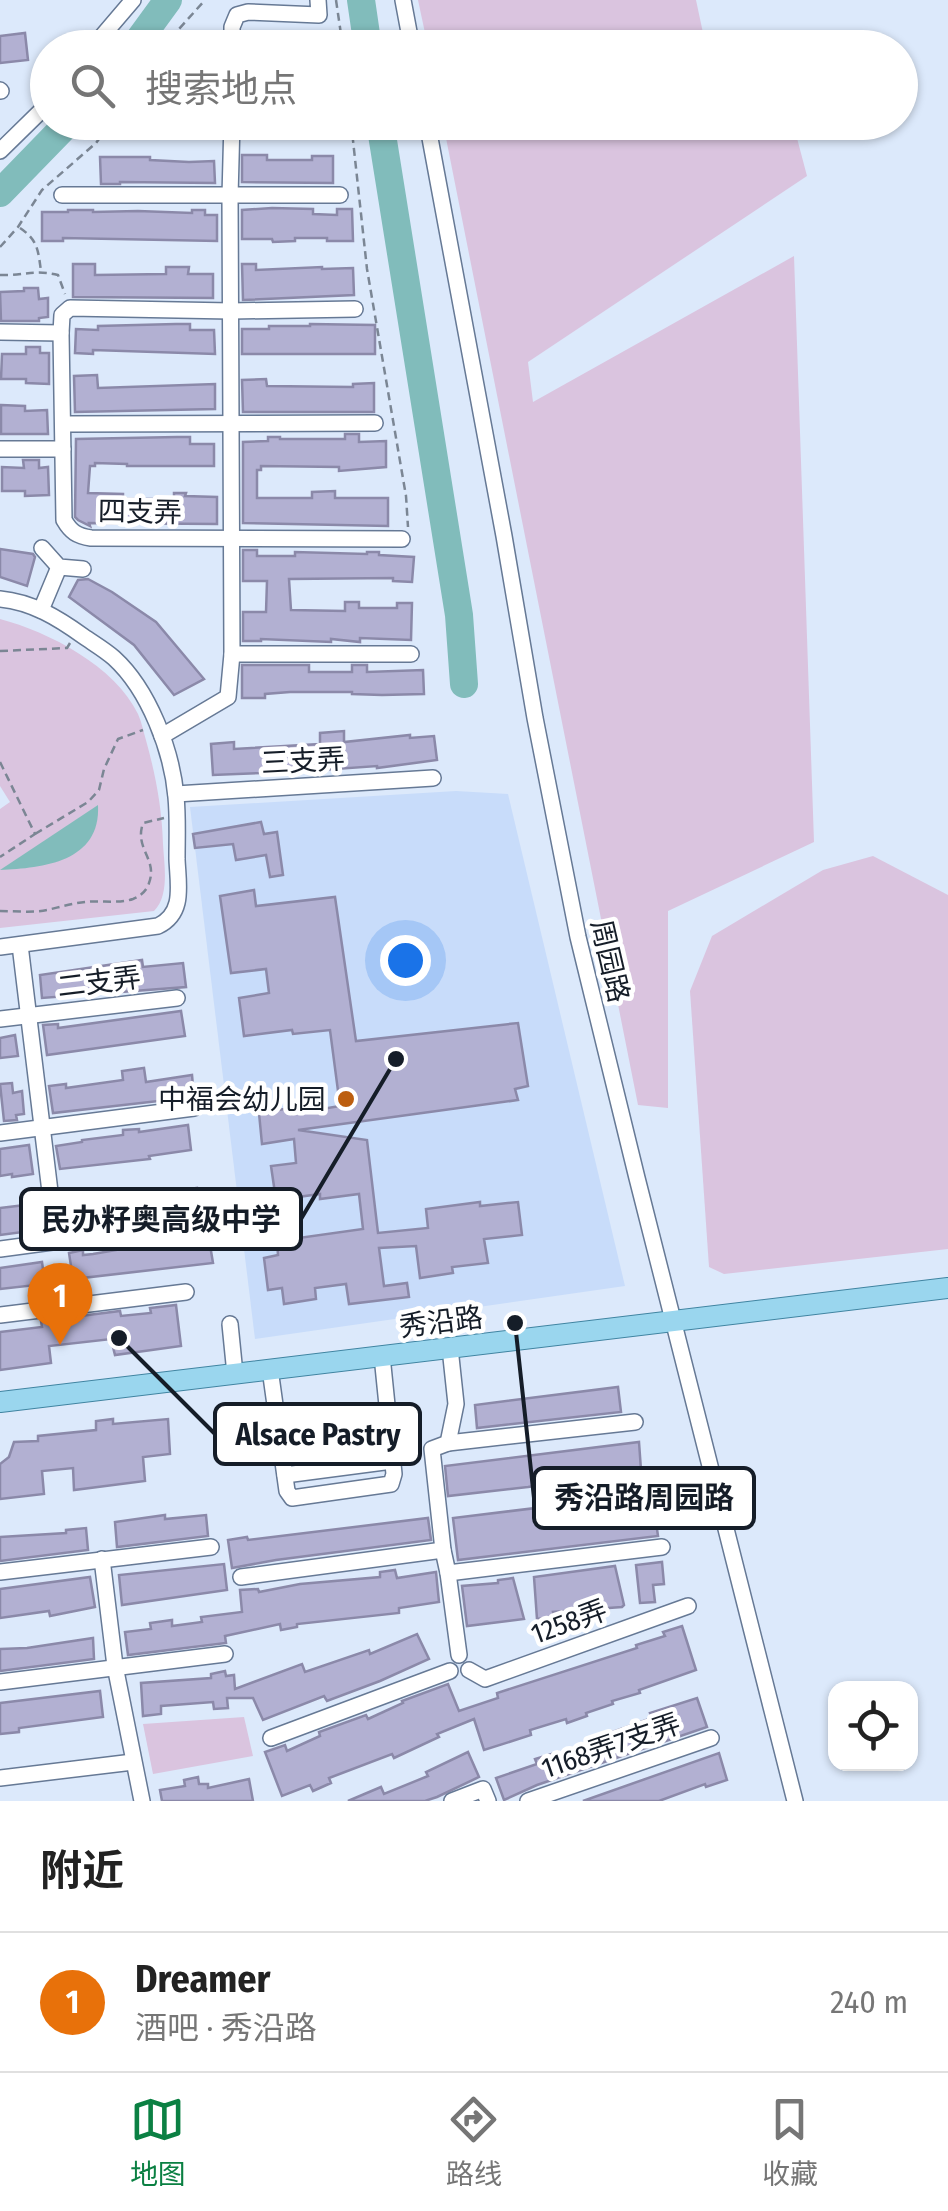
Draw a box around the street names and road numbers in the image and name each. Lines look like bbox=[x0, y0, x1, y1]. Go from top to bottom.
street label: 四支弄 bbox=[98, 495, 182, 529]
street label: 三支弄 bbox=[260, 742, 346, 780]
street label: 周园路 bbox=[584, 916, 636, 1006]
street label: 二支弄 bbox=[55, 961, 143, 1003]
street label: 秀沿路 bbox=[397, 1301, 485, 1343]
street label: 1258弄 bbox=[527, 1593, 611, 1651]
street label: 1168弄7支弄 bbox=[537, 1707, 685, 1785]

